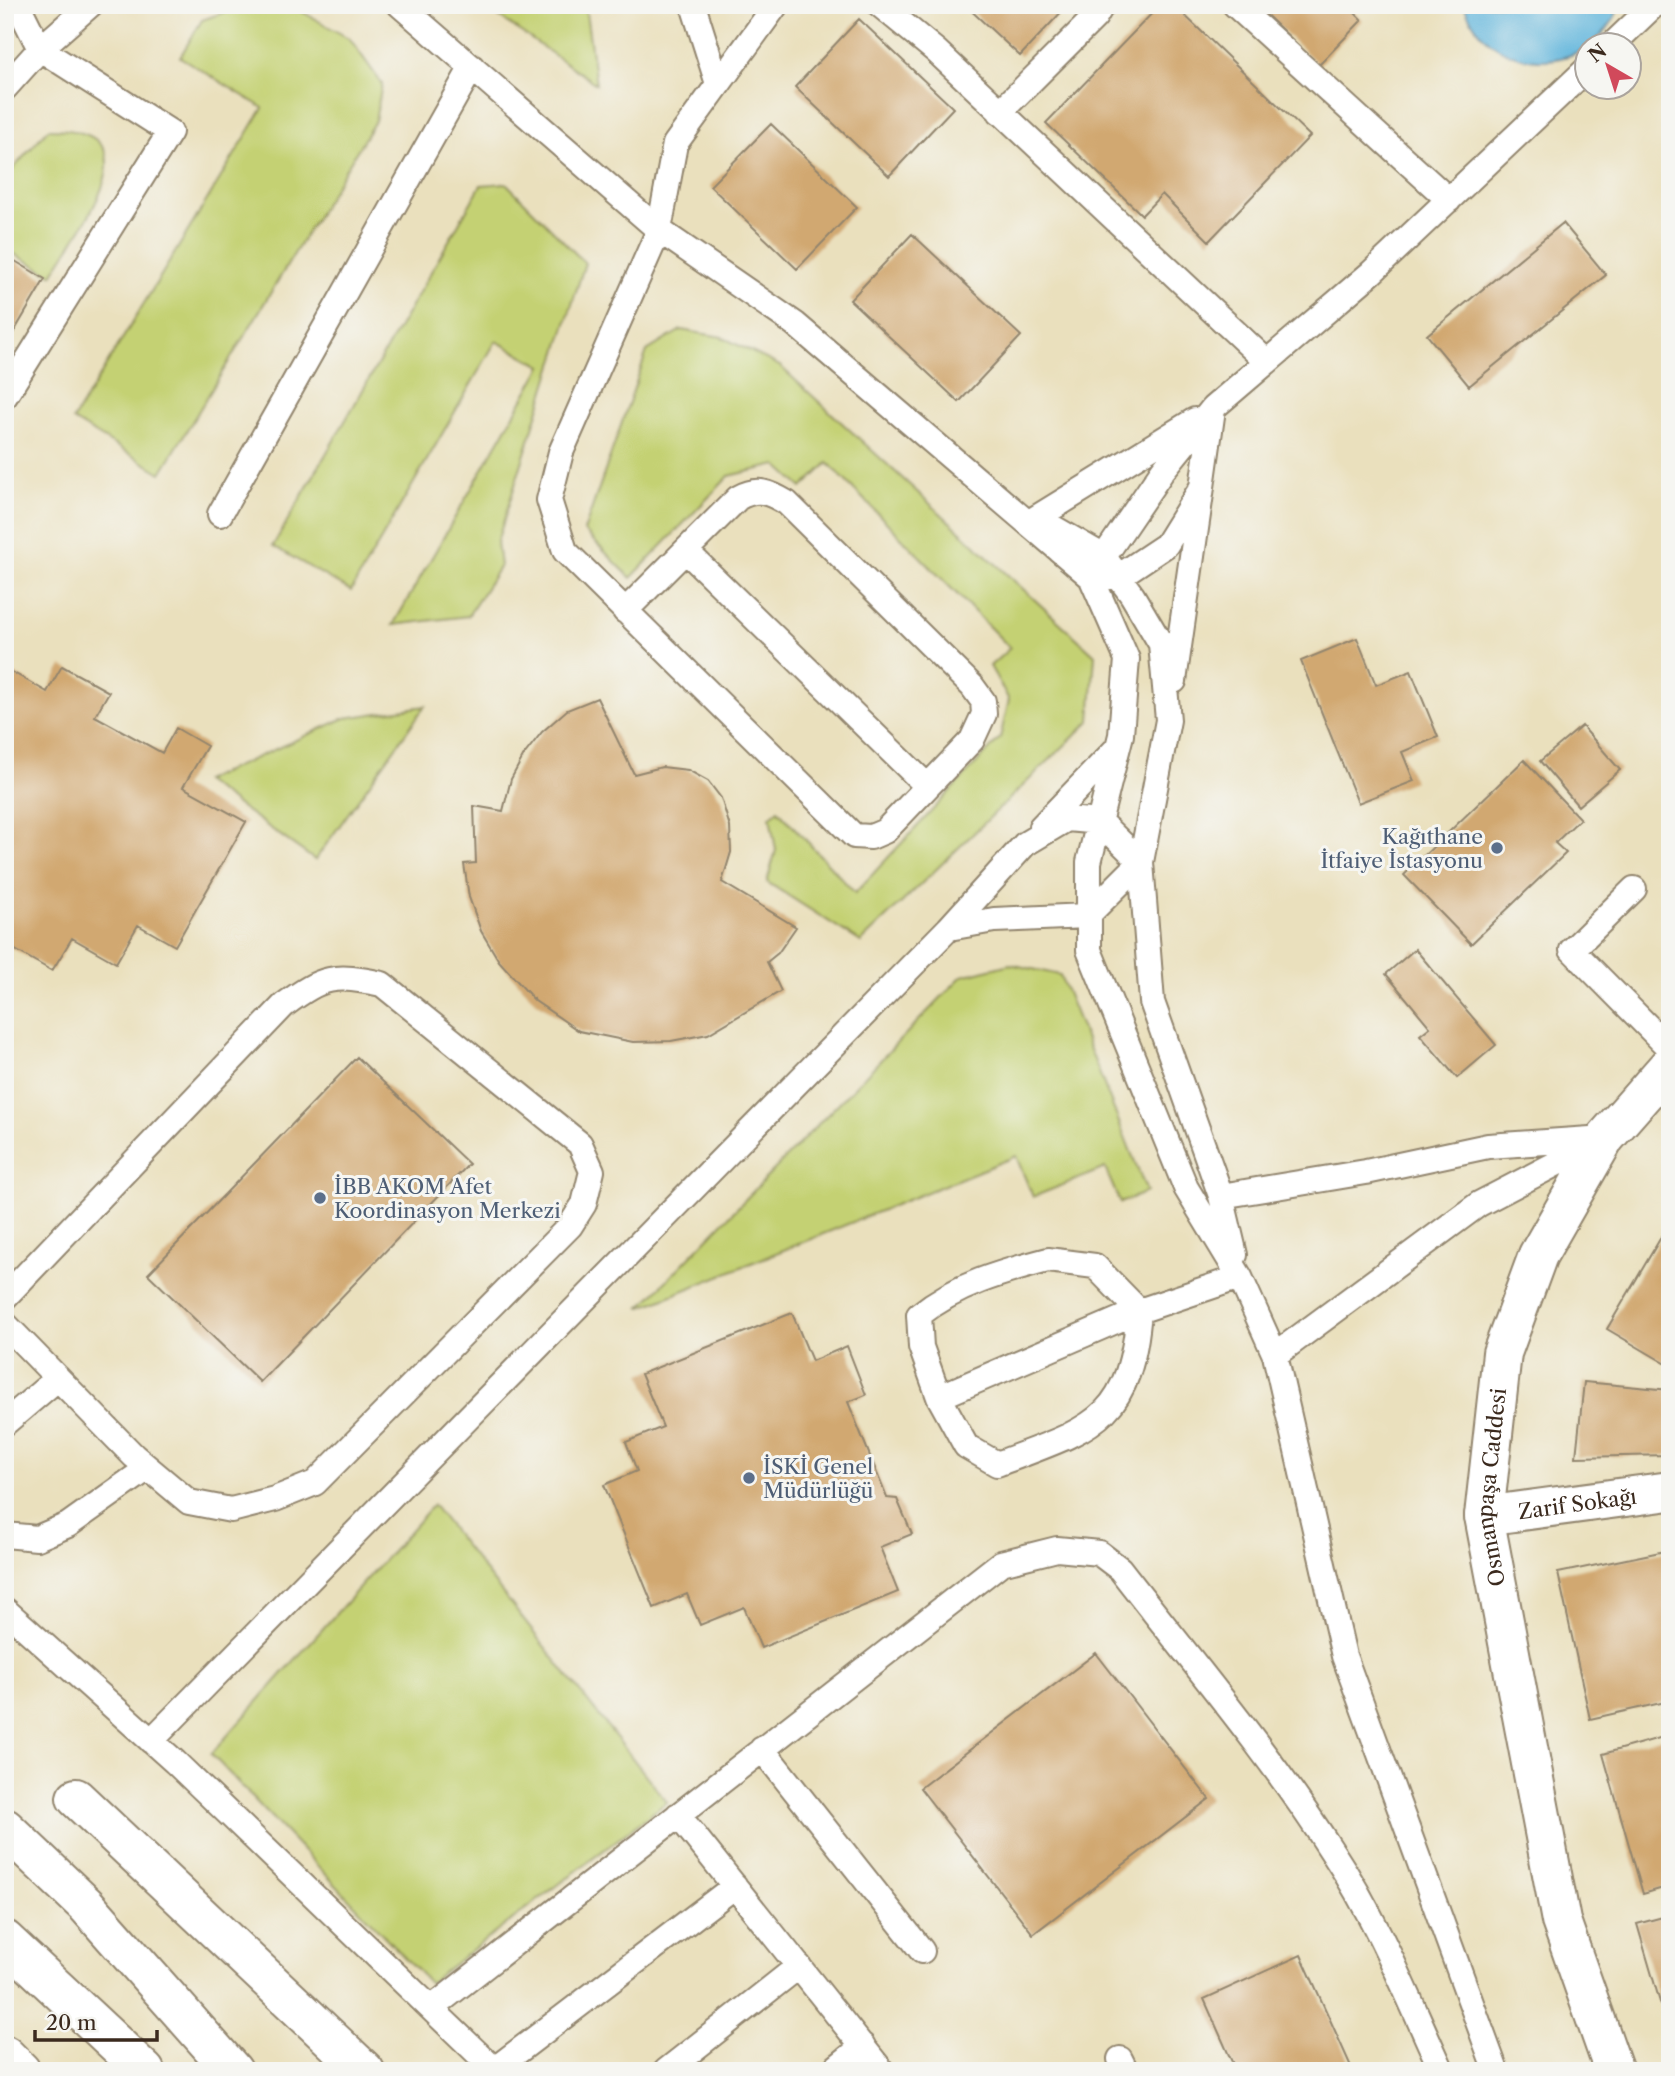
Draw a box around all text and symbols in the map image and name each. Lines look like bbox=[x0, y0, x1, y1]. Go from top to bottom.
north arrow bbox=[1574, 32, 1644, 102]
text: N bbox=[1584, 39, 1611, 67]
place label: Kağıthane İtfaiye İstasyonu bbox=[1320, 824, 1483, 873]
marker: Kağıthane İtfaiye İstasyonu bbox=[1489, 840, 1505, 856]
place label: İBB AKOM Afet Koordinasyon Merkezi bbox=[334, 1174, 561, 1223]
marker: İBB AKOM Afet Koordinasyon Merkezi bbox=[312, 1190, 328, 1206]
street label: Osmanpaşa Caddesi bbox=[1471, 1387, 1511, 1589]
place label: İSKİ Genel Müdürlüğü bbox=[763, 1454, 873, 1503]
marker: İSKİ Genel Müdürlüğü bbox=[741, 1470, 757, 1486]
street label: Zarif Sokağı bbox=[1516, 1483, 1638, 1524]
scale bar bbox=[35, 1999, 158, 2043]
text: 20 m bbox=[46, 2010, 97, 2035]

